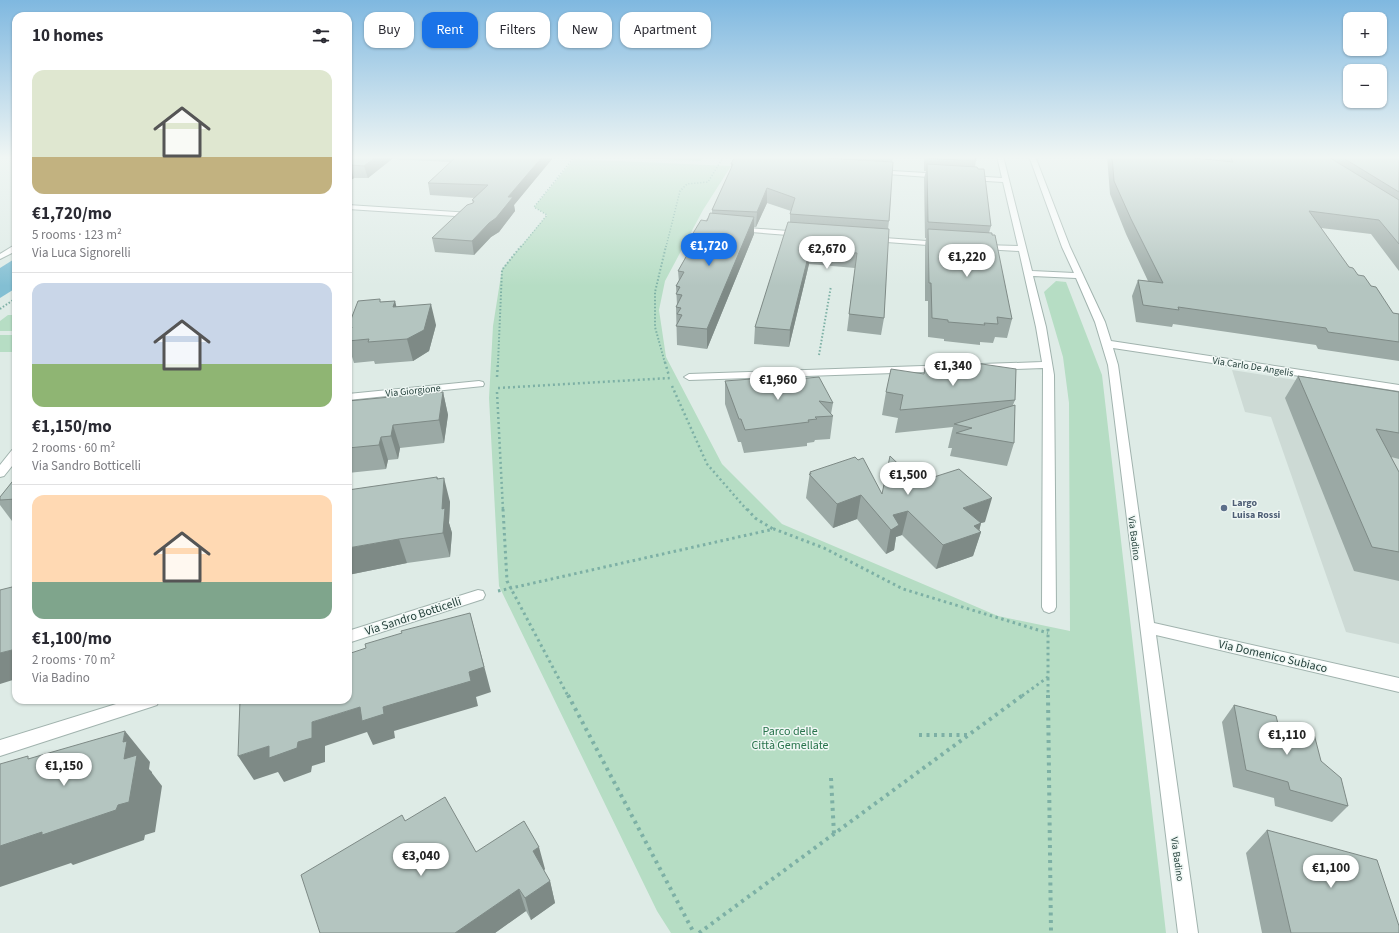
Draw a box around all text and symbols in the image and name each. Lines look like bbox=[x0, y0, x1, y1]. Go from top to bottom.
chip: Buy bbox=[364, 12, 414, 48]
chip: Rent bbox=[422, 12, 478, 48]
chip: Filters bbox=[486, 12, 550, 48]
chip: New bbox=[558, 12, 612, 48]
chip: Apartment bbox=[620, 12, 711, 48]
map controls bbox=[1343, 12, 1387, 108]
button: + bbox=[1343, 12, 1387, 56]
text: 10 homes bbox=[32, 24, 103, 48]
icon: filters bbox=[310, 25, 332, 47]
button: − bbox=[1343, 64, 1387, 108]
icon: home bbox=[146, 96, 218, 168]
text: €1,720/mo bbox=[32, 202, 112, 226]
text: 5 rooms · 123 m² bbox=[32, 226, 122, 244]
pin: €1,720 bbox=[676, 233, 742, 267]
pin: €2,670 bbox=[794, 236, 860, 270]
text: €1,720 bbox=[690, 237, 728, 255]
text: €2,670 bbox=[808, 240, 846, 258]
text: Via Luca Signorelli bbox=[32, 244, 131, 262]
pin: €1,220 bbox=[934, 244, 1000, 278]
text: €1,220 bbox=[948, 248, 986, 266]
icon: home bbox=[146, 309, 218, 381]
pin: €1,340 bbox=[920, 353, 986, 387]
street label: Via Carlo De Angelis bbox=[1211, 354, 1294, 380]
text: €1,340 bbox=[934, 357, 972, 375]
pin: €1,960 bbox=[745, 367, 811, 401]
text: €1,960 bbox=[759, 371, 797, 389]
street label: Via Giorgione bbox=[385, 381, 441, 401]
text: €1,150/mo bbox=[32, 415, 112, 439]
text: 2 rooms · 60 m² bbox=[32, 439, 115, 457]
text: Via Sandro Botticelli bbox=[32, 457, 141, 475]
pin: €1,500 bbox=[875, 462, 941, 496]
text: €1,500 bbox=[889, 466, 927, 484]
place label: Largo Luisa Rossi bbox=[1232, 496, 1281, 522]
marker: Largo Luisa Rossi bbox=[1219, 503, 1229, 513]
street label: Via Badino bbox=[1124, 515, 1144, 561]
icon: home bbox=[146, 521, 218, 593]
street label: Via Sandro Botticelli bbox=[363, 593, 464, 640]
text: €1,100/mo bbox=[32, 627, 112, 651]
street label: Via Domenico Subiaco bbox=[1217, 636, 1329, 677]
text: 2 rooms · 70 m² bbox=[32, 651, 115, 669]
text: Via Badino bbox=[32, 669, 90, 687]
pin: €1,110 bbox=[1254, 722, 1320, 756]
park label: Parco delle Città Gemellate bbox=[752, 723, 829, 754]
text: €1,110 bbox=[1268, 726, 1306, 744]
pin: €1,150 bbox=[31, 753, 97, 787]
text: €1,150 bbox=[45, 757, 83, 775]
street label: Via Badino bbox=[1167, 836, 1187, 882]
pin: €3,040 bbox=[388, 843, 454, 877]
text: €3,040 bbox=[402, 847, 440, 865]
pin: €1,100 bbox=[1298, 855, 1364, 889]
text: €1,100 bbox=[1312, 859, 1350, 877]

